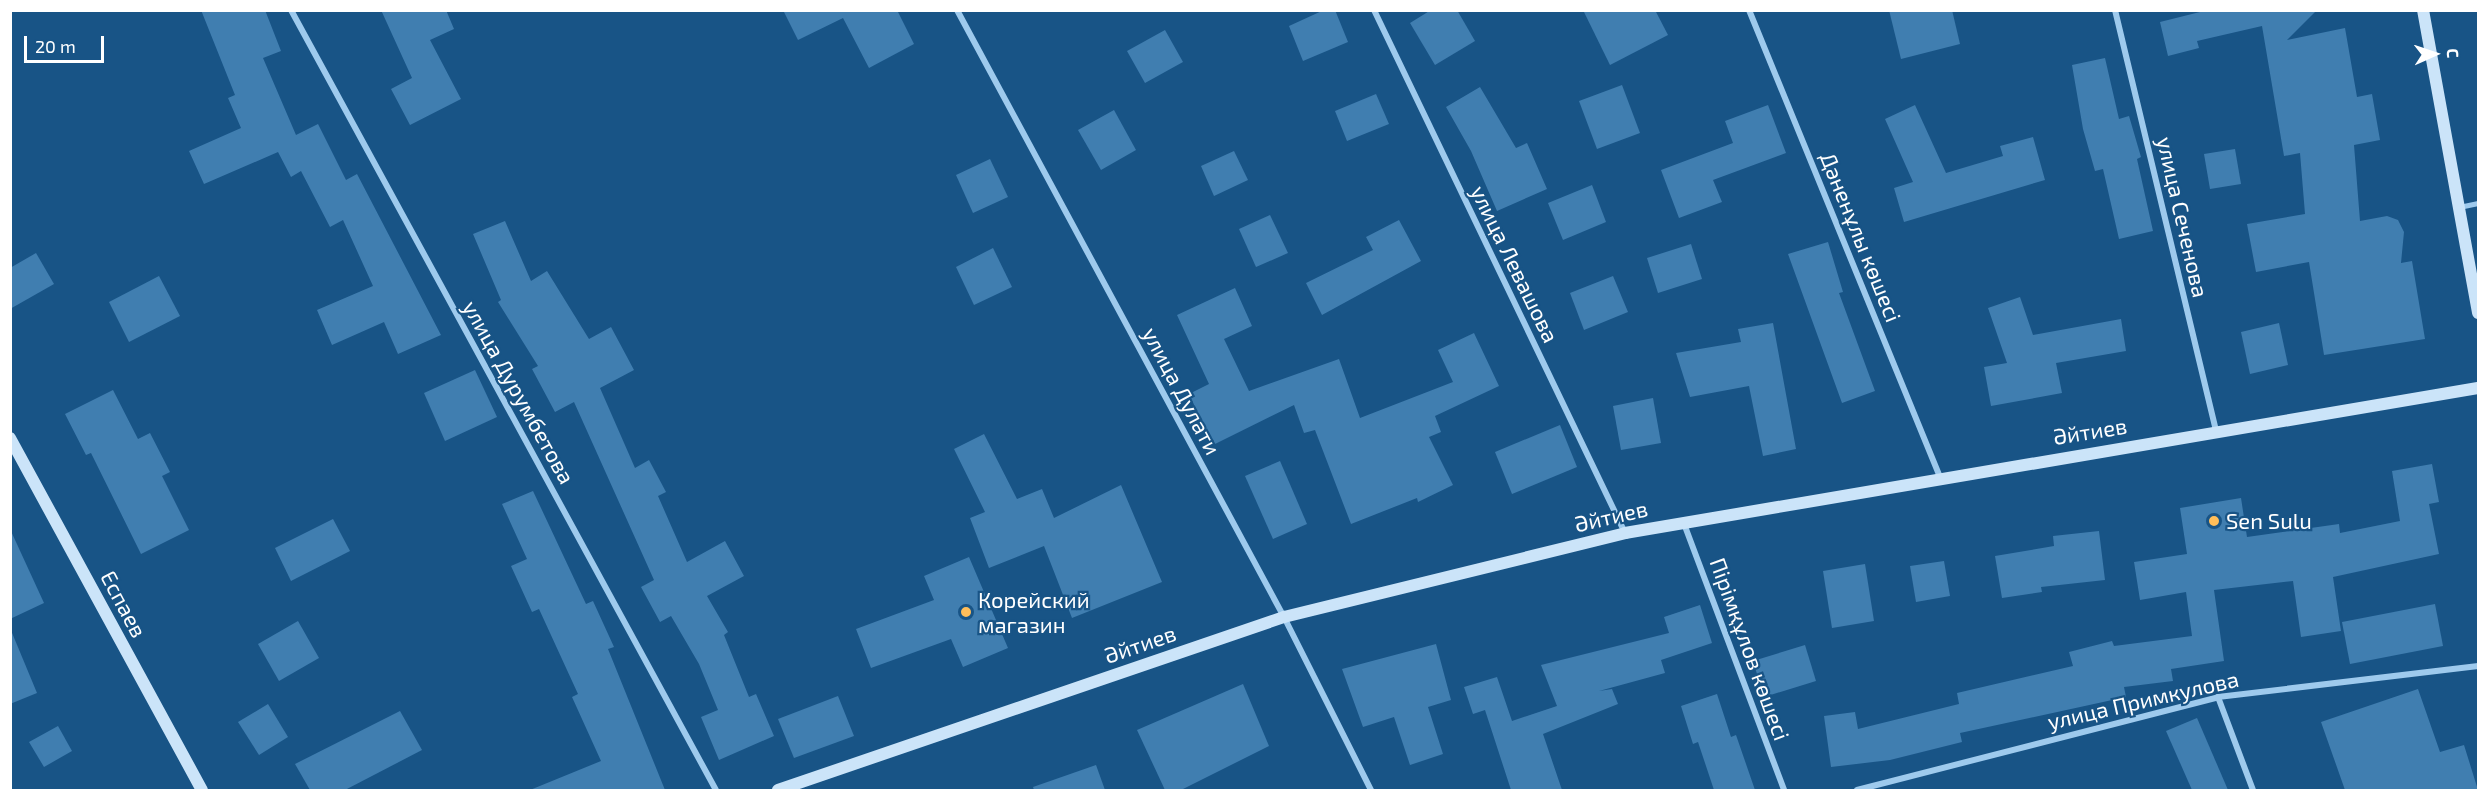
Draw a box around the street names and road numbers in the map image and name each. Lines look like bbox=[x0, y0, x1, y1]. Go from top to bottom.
street label: улица Сеченова bbox=[2152, 134, 2214, 300]
street label: Дәненұлы көшесі bbox=[1815, 148, 1907, 326]
street label: улица Левашова bbox=[1466, 181, 1564, 347]
street label: улица Дурумбетова bbox=[458, 296, 580, 488]
street label: улица Дулати bbox=[1137, 323, 1227, 459]
street label: Әйтиев bbox=[2051, 412, 2129, 450]
street label: Әйтиев bbox=[1572, 495, 1650, 537]
street label: Пірімқұлов көшесі bbox=[1705, 554, 1795, 744]
street label: Еспаев bbox=[95, 566, 153, 642]
street label: Әйтиев bbox=[1101, 619, 1179, 669]
street label: улица Примкулова bbox=[2045, 665, 2241, 735]

